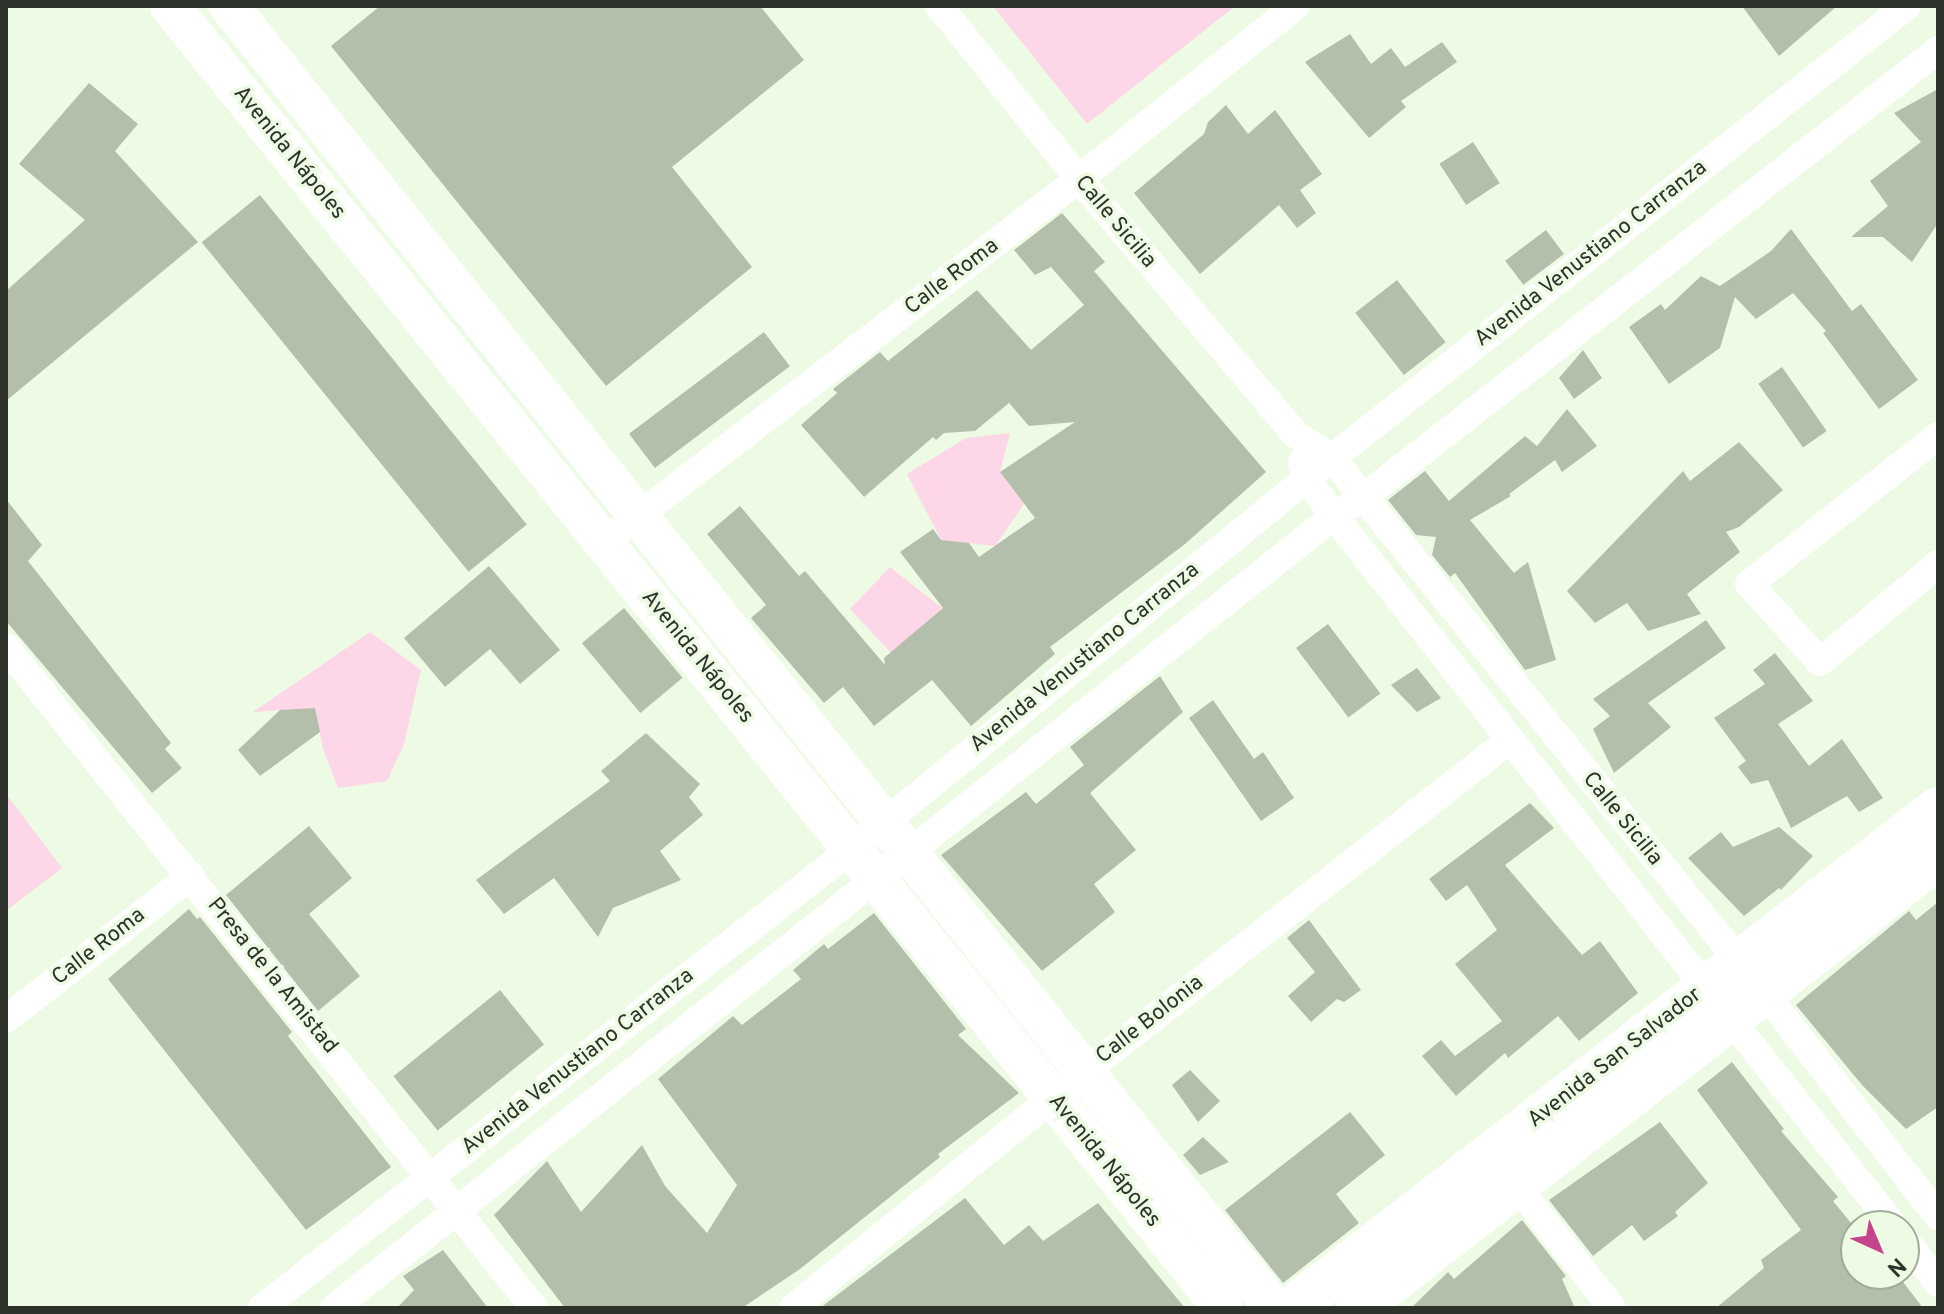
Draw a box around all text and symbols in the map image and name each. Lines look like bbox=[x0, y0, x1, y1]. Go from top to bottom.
street label: Avenida Nápoles bbox=[227, 81, 351, 225]
street label: Avenida Venustiano Carranza bbox=[1469, 155, 1713, 353]
street label: Calle Sicilia bbox=[1069, 170, 1161, 274]
street label: Calle Roma bbox=[900, 233, 1004, 321]
street label: Avenida Venustiano Carranza bbox=[965, 557, 1205, 759]
street label: Avenida Nápoles bbox=[635, 585, 759, 729]
street label: Calle Sicilia bbox=[1576, 767, 1668, 871]
street label: Presa de la Amistad bbox=[201, 892, 343, 1060]
street label: Calle Roma bbox=[47, 902, 151, 992]
street label: Avenida Venustiano Carranza bbox=[456, 963, 700, 1161]
street label: Calle Bolonia bbox=[1091, 970, 1209, 1070]
street label: Avenida San Salvador bbox=[1523, 982, 1707, 1134]
street label: Avenida Nápoles bbox=[1042, 1089, 1166, 1233]
north arrow bbox=[1840, 1210, 1920, 1290]
text: N bbox=[1881, 1251, 1911, 1281]

